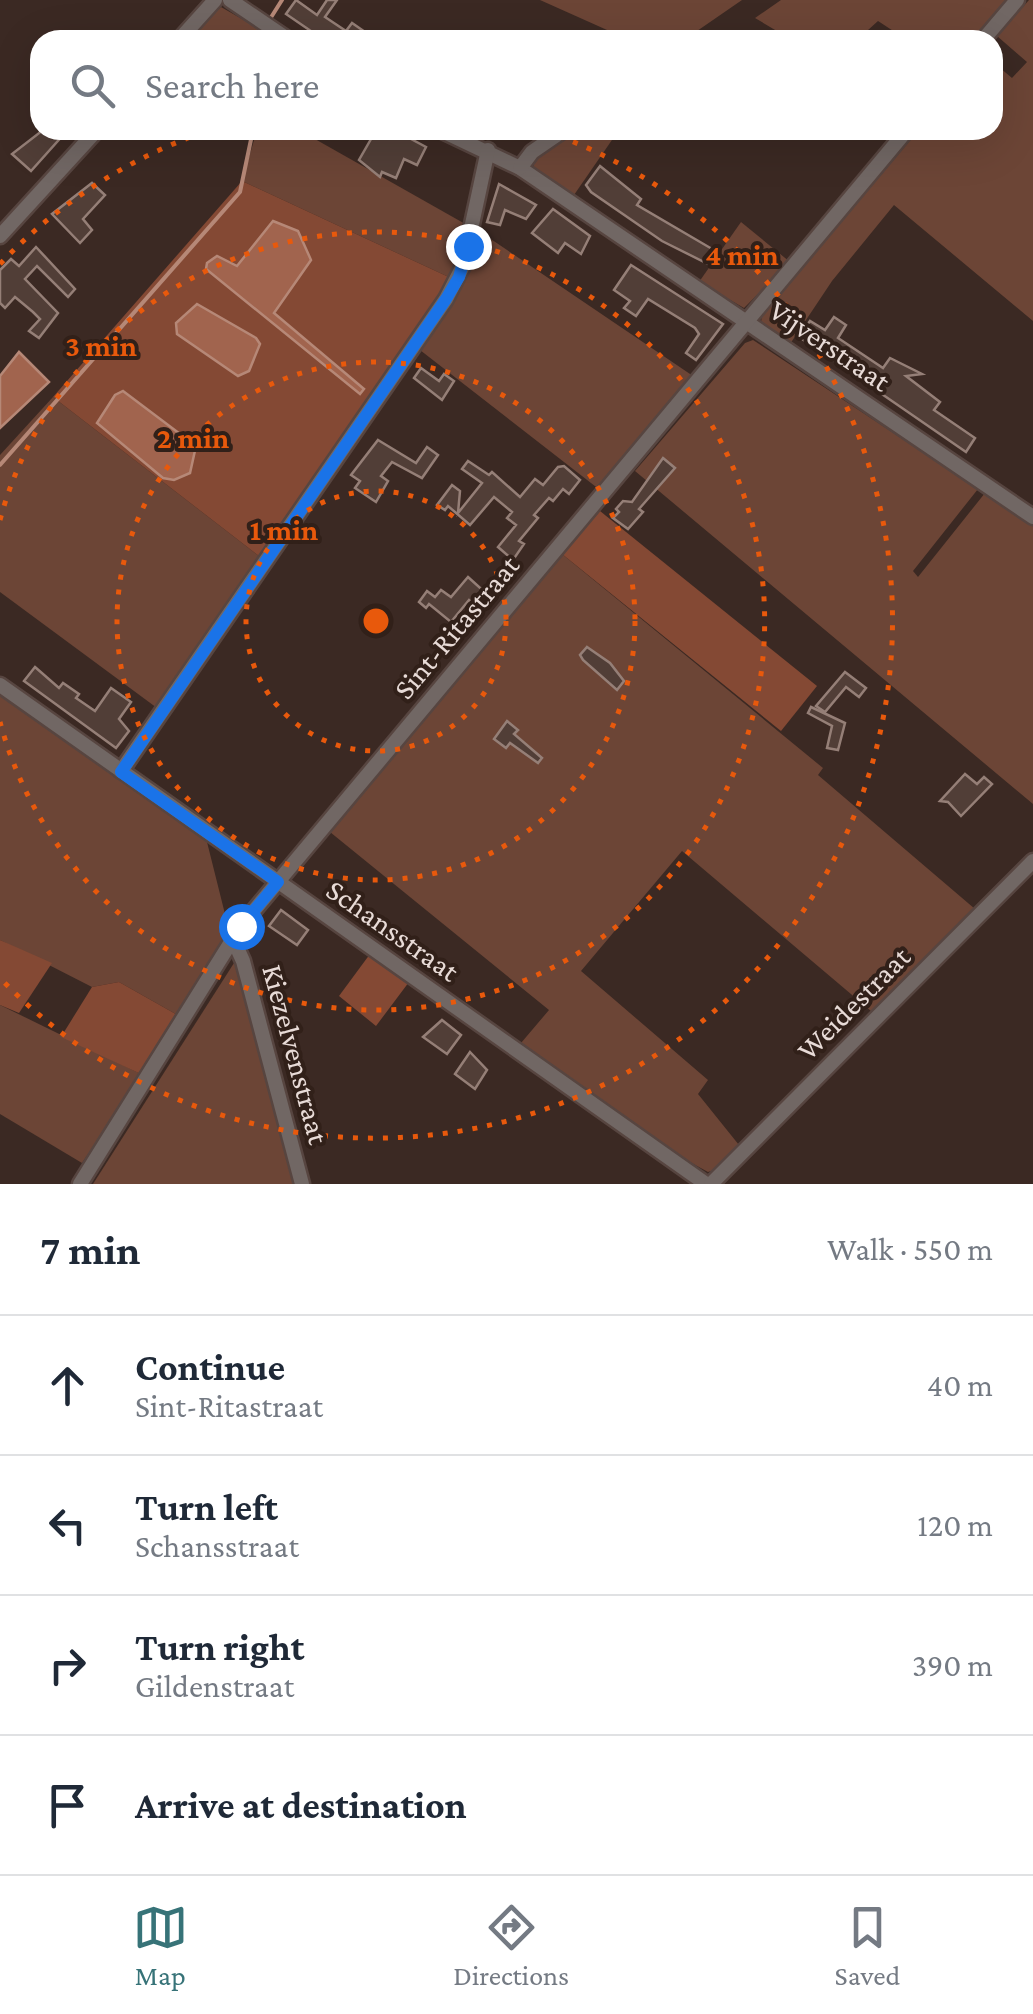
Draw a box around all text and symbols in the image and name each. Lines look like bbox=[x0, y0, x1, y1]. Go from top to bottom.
search box bbox=[30, 30, 1003, 140]
icon: search bbox=[65, 58, 120, 113]
text: Search here bbox=[145, 64, 319, 106]
route end bbox=[446, 224, 492, 270]
text: 4 min bbox=[705, 238, 779, 271]
street label: Vijverstraat bbox=[763, 293, 898, 399]
text: 3 min bbox=[65, 329, 137, 362]
text: 2 min bbox=[157, 421, 229, 454]
text: 1 min bbox=[250, 513, 318, 546]
street label: Sint-Ritastraat bbox=[387, 548, 526, 705]
centre of rings bbox=[358, 603, 394, 639]
street label: Schansstraat bbox=[321, 872, 466, 988]
route start bbox=[219, 904, 265, 950]
street label: Weidestraat bbox=[790, 939, 917, 1066]
street label: Kiezelvenstraat bbox=[256, 961, 336, 1148]
text: 7 min bbox=[40, 1226, 140, 1273]
text: Walk · 550 m bbox=[827, 1231, 993, 1267]
text: Continue bbox=[135, 1346, 285, 1388]
icon: ahead bbox=[40, 1358, 95, 1413]
text: 40 m bbox=[927, 1367, 993, 1403]
text: Sint-Ritastraat bbox=[135, 1388, 323, 1424]
text: Turn left bbox=[135, 1486, 278, 1528]
icon: left bbox=[40, 1498, 95, 1553]
text: 120 m bbox=[917, 1507, 993, 1543]
text: Schansstraat bbox=[135, 1528, 299, 1564]
text: Turn right bbox=[135, 1626, 304, 1668]
icon: right bbox=[40, 1638, 95, 1693]
text: 390 m bbox=[912, 1647, 993, 1683]
text: Gildenstraat bbox=[135, 1668, 294, 1704]
icon: arrive bbox=[40, 1778, 95, 1833]
text: Arrive at destination bbox=[135, 1784, 467, 1826]
tab: Map bbox=[133, 1900, 188, 1991]
tab: Directions bbox=[453, 1900, 569, 1991]
tab: Saved bbox=[835, 1900, 900, 1991]

